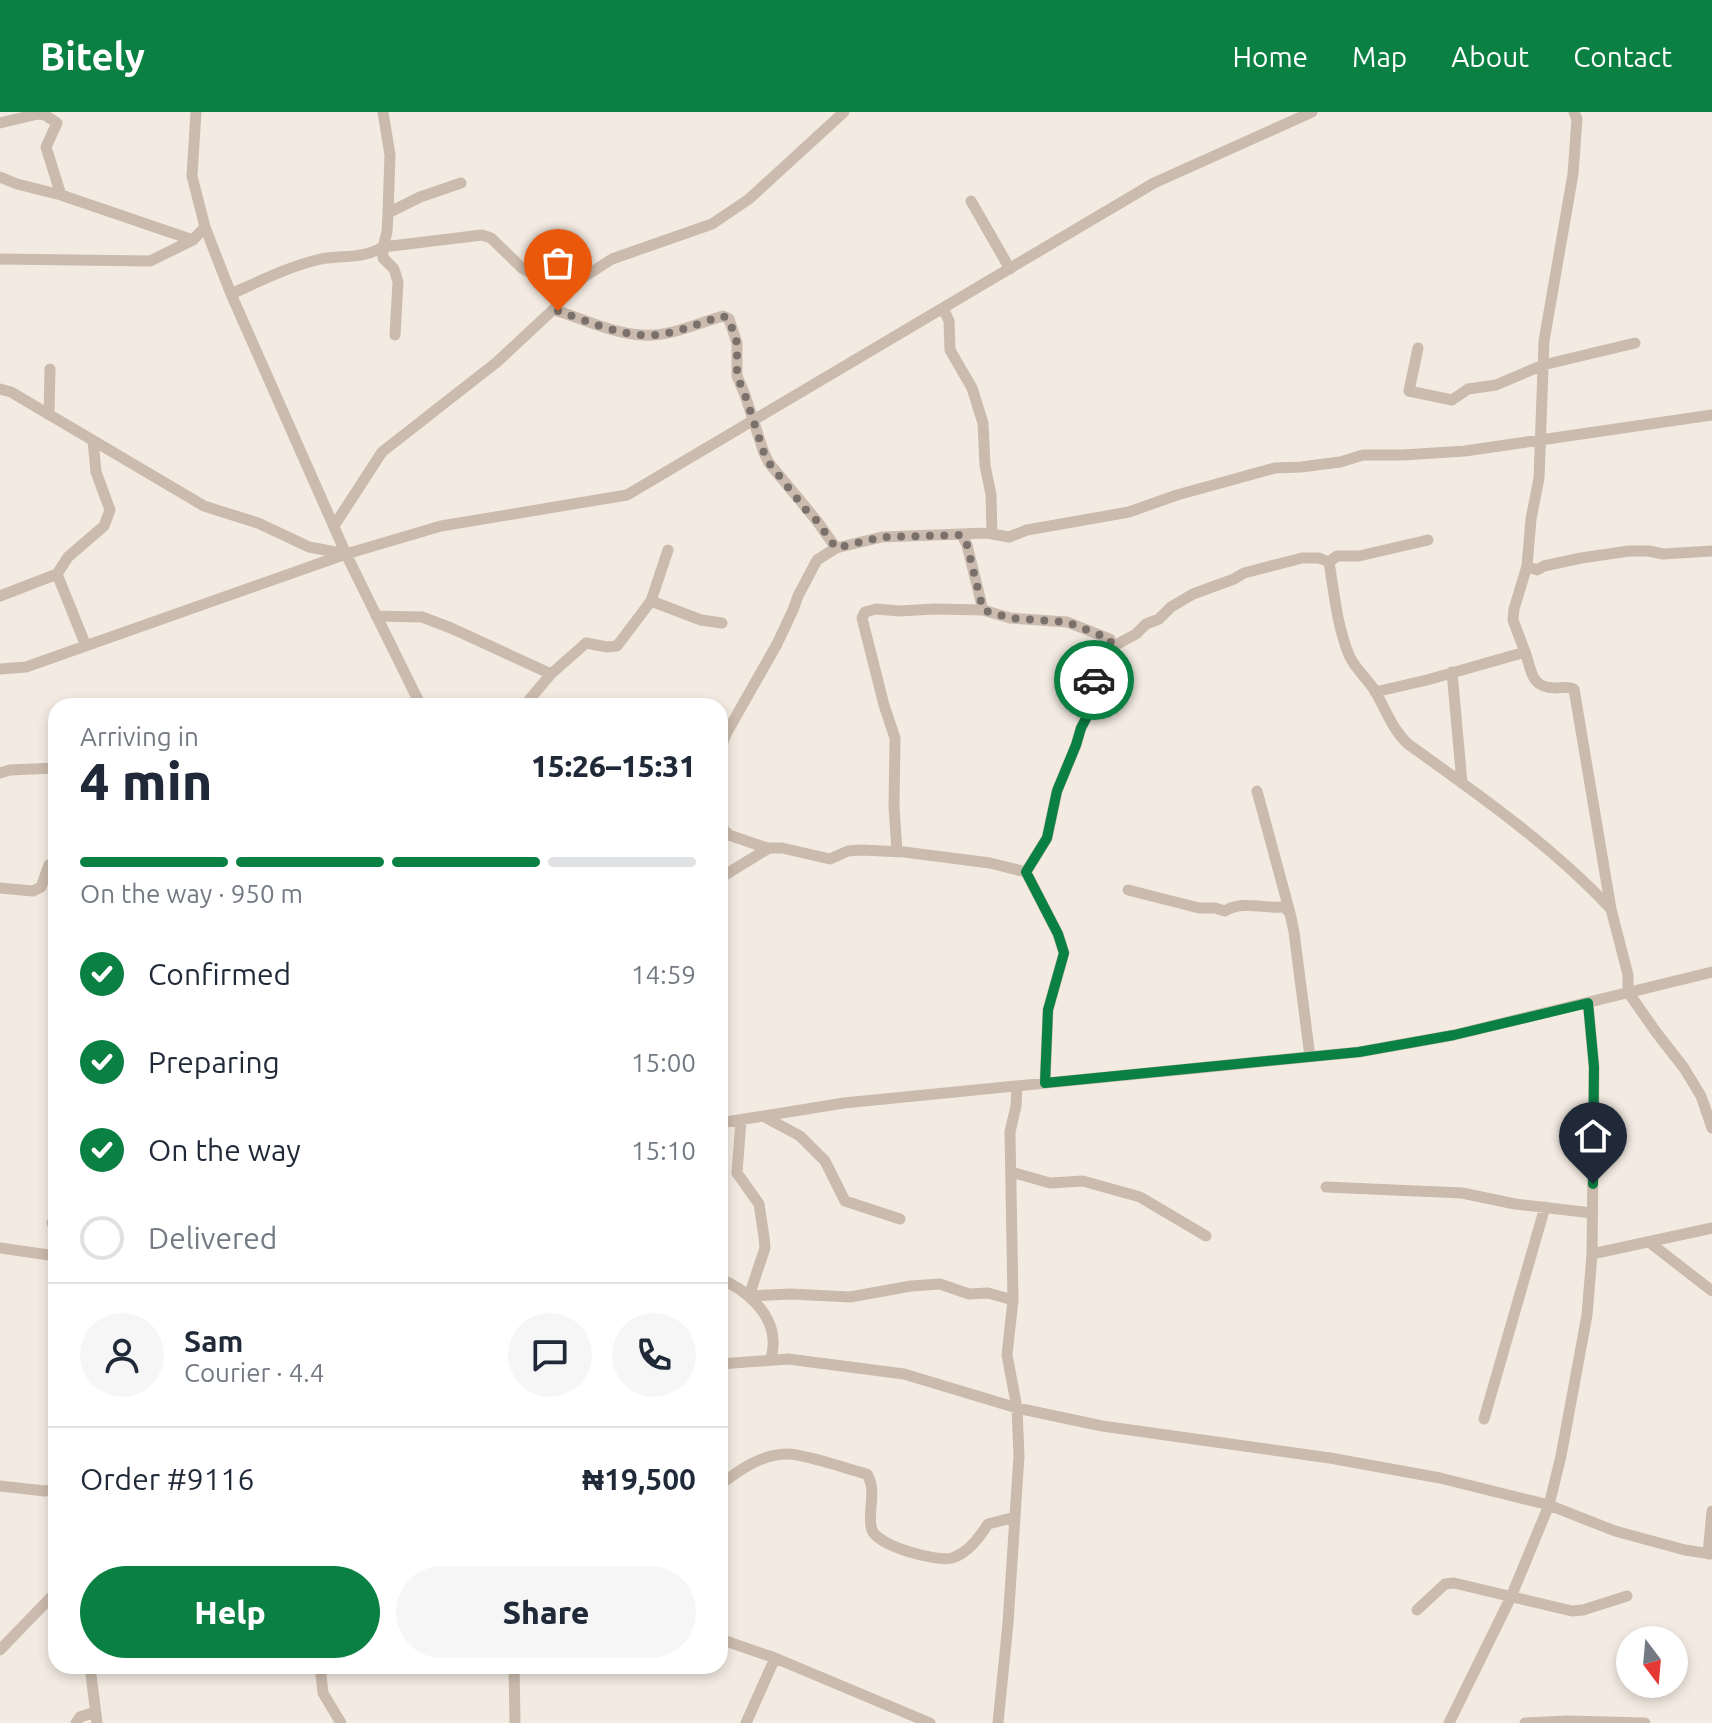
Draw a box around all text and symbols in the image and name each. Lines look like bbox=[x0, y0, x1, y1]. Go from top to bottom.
text: Bitely bbox=[40, 35, 145, 77]
text: Home bbox=[1233, 41, 1308, 72]
text: Map bbox=[1352, 41, 1407, 72]
text: About bbox=[1451, 41, 1529, 72]
text: Contact bbox=[1573, 41, 1672, 72]
pin bbox=[524, 229, 592, 311]
icon: bag bbox=[536, 241, 580, 285]
courier bbox=[1054, 640, 1134, 720]
icon: car bbox=[1072, 658, 1116, 702]
text: Arriving in bbox=[80, 722, 199, 751]
text: 15:26–15:31 bbox=[531, 749, 696, 783]
text: 4 min bbox=[80, 752, 212, 810]
text: On the way · 950 m bbox=[80, 879, 303, 908]
icon: check bbox=[80, 952, 124, 996]
text: Confirmed bbox=[148, 957, 291, 991]
text: 14:59 bbox=[631, 960, 696, 989]
icon: check bbox=[80, 1040, 124, 1084]
text: Preparing bbox=[148, 1045, 280, 1079]
text: 15:00 bbox=[631, 1048, 696, 1077]
pin bbox=[1559, 1102, 1627, 1184]
icon: home bbox=[1571, 1114, 1615, 1158]
icon: check bbox=[80, 1128, 124, 1172]
text: On the way bbox=[148, 1133, 301, 1167]
text: 15:10 bbox=[631, 1136, 696, 1165]
text: Delivered bbox=[148, 1221, 277, 1255]
button: person bbox=[80, 1313, 164, 1397]
button: chat bbox=[508, 1313, 592, 1397]
button: phone bbox=[612, 1313, 696, 1397]
text: Sam bbox=[184, 1324, 243, 1358]
text: Courier · 4.4 bbox=[184, 1358, 324, 1387]
text: Order #9116 bbox=[80, 1462, 254, 1496]
text: ₦19,500 bbox=[582, 1462, 696, 1496]
button: Help bbox=[80, 1566, 380, 1658]
button: Share bbox=[396, 1566, 696, 1658]
north arrow bbox=[1616, 1626, 1688, 1698]
map controls bbox=[1616, 1626, 1688, 1698]

